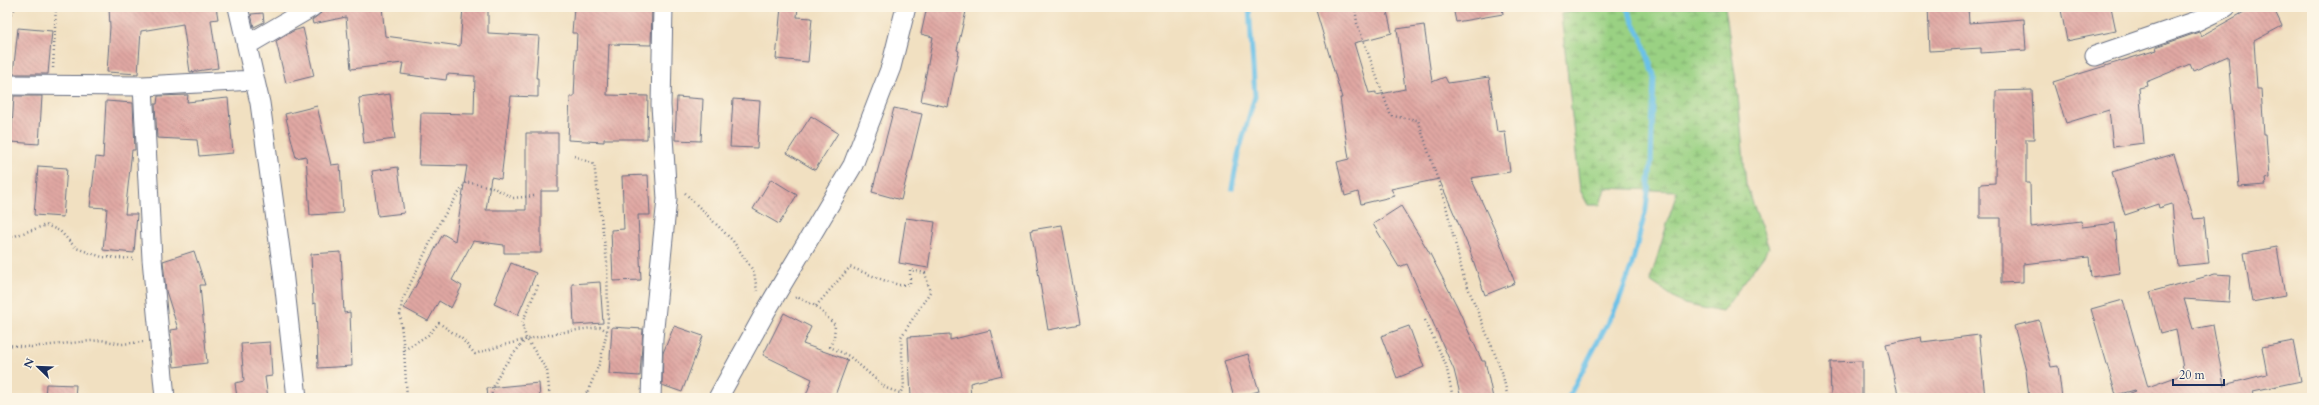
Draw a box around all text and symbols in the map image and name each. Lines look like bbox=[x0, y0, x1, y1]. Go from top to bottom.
north arrow bbox=[18, 347, 58, 387]
text: N bbox=[20, 356, 38, 371]
scale bar bbox=[2173, 361, 2224, 387]
text: 20 m bbox=[2179, 367, 2206, 383]

